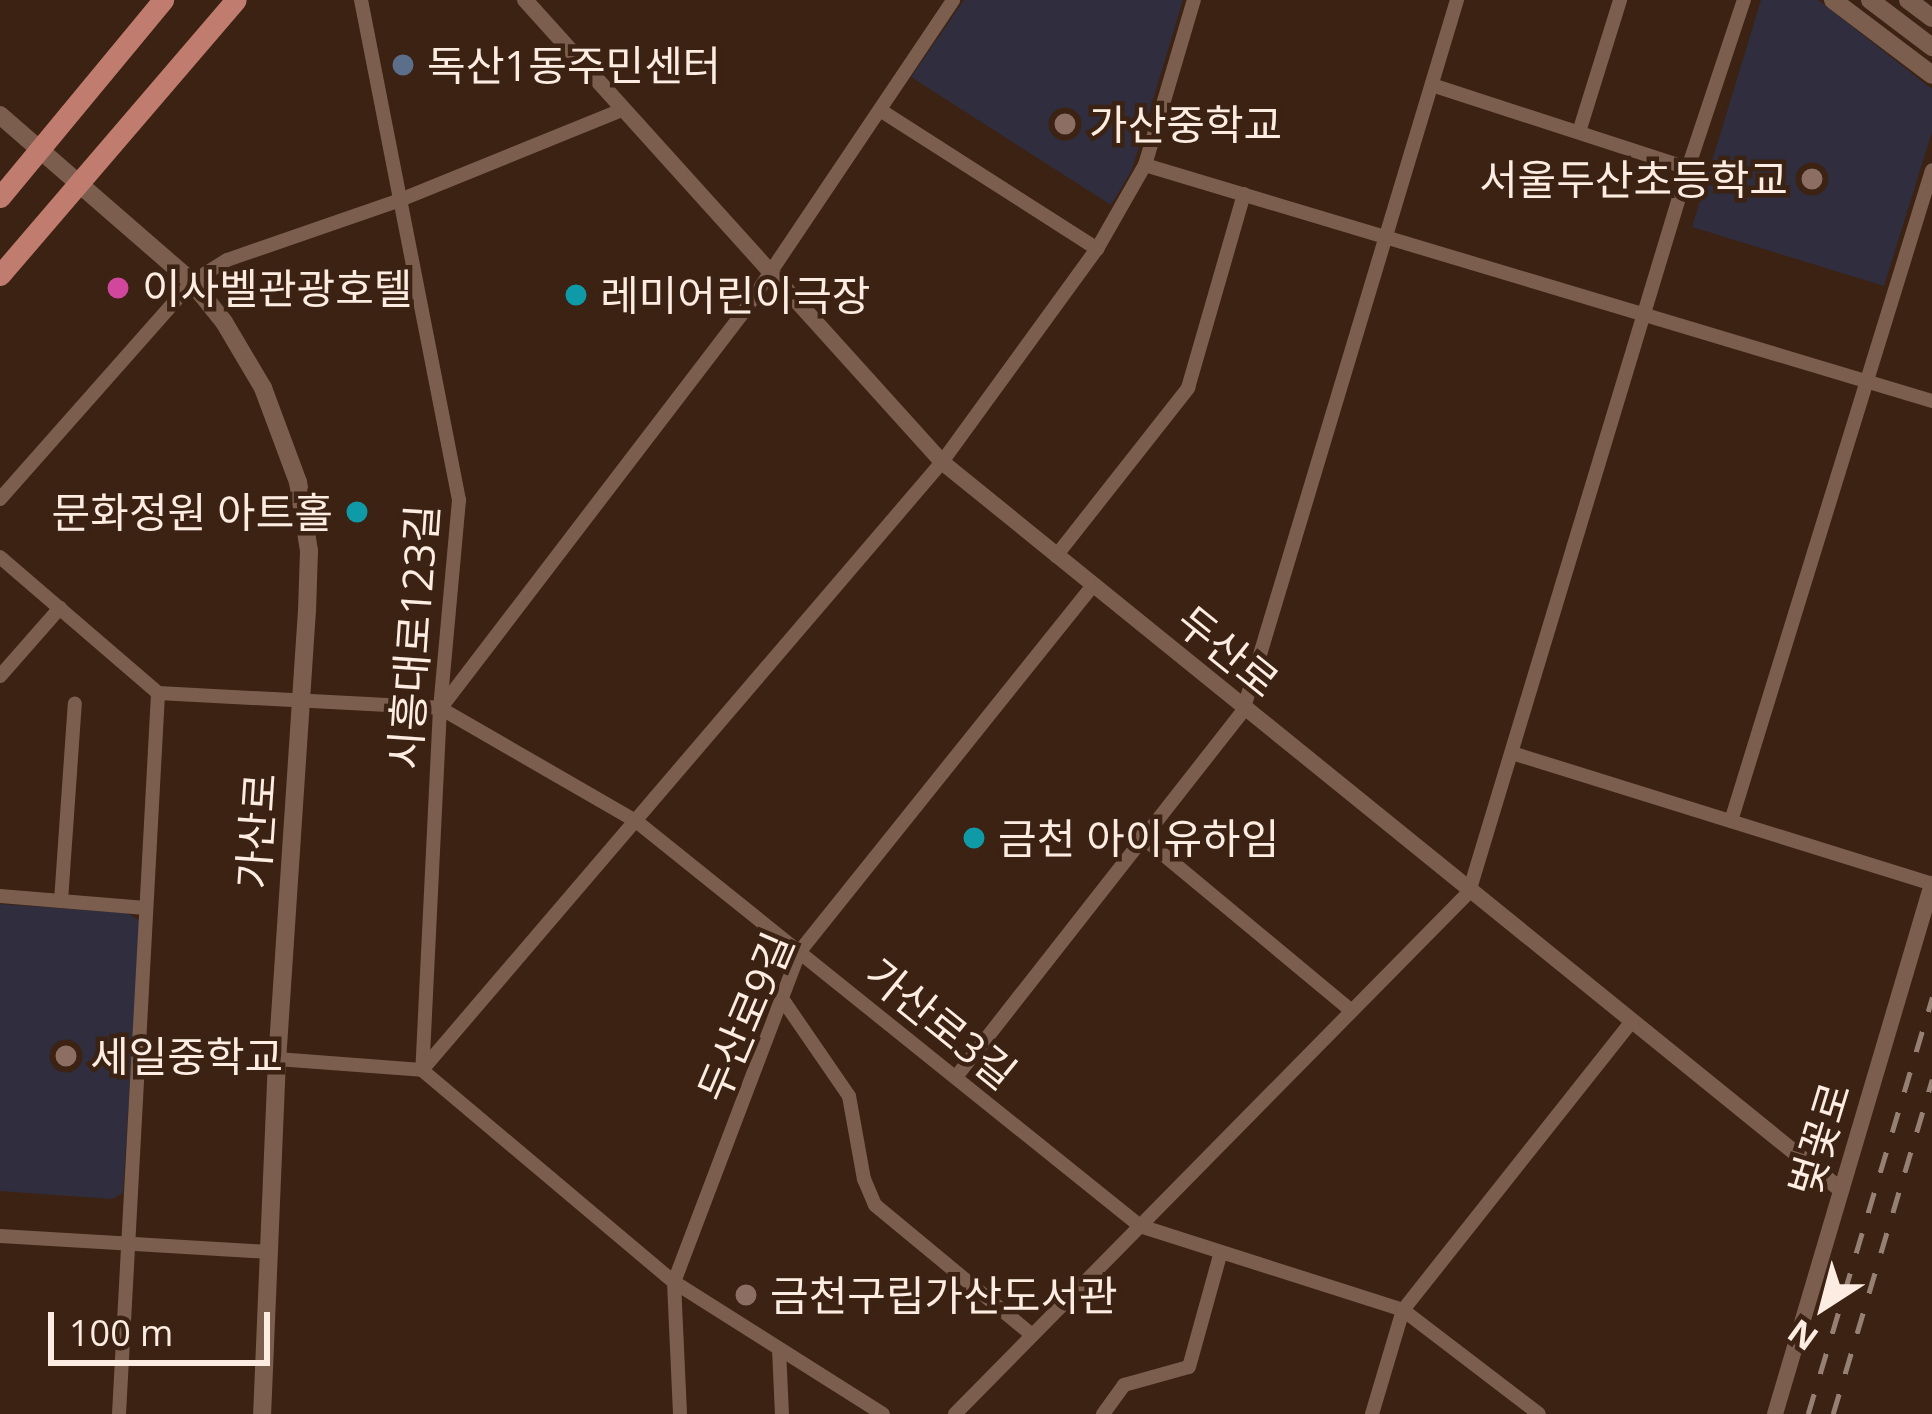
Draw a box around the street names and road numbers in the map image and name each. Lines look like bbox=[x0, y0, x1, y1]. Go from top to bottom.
street label: 시흥대로123길 bbox=[379, 503, 447, 771]
street label: 두산로 bbox=[1167, 595, 1289, 707]
street label: 가산로 bbox=[227, 771, 285, 891]
street label: 두산로9길 bbox=[687, 925, 803, 1109]
street label: 가산로3길 bbox=[856, 947, 1026, 1099]
street label: 벚꽃로 bbox=[1778, 1076, 1860, 1202]

